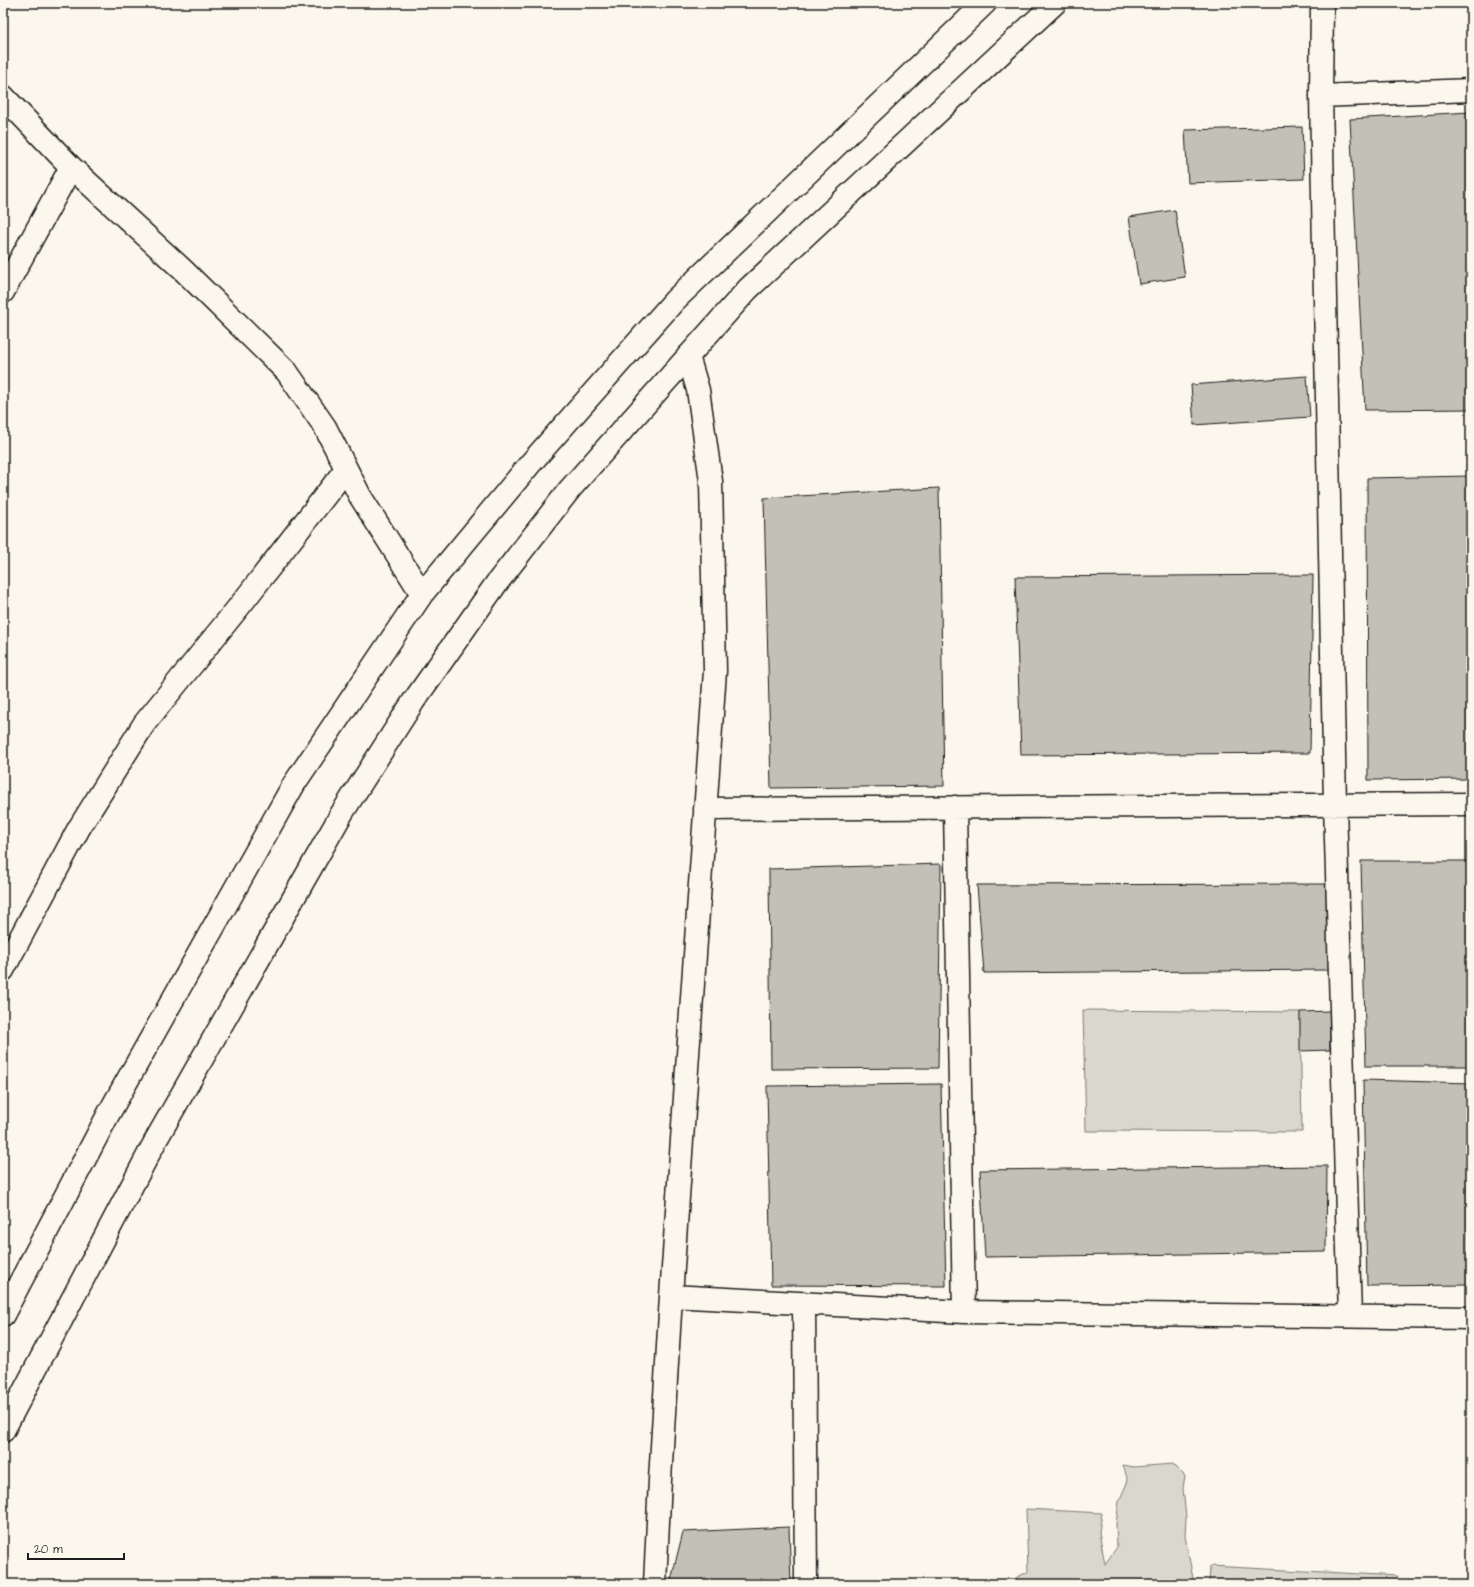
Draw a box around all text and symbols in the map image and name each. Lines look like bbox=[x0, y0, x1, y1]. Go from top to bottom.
scale bar bbox=[28, 1535, 124, 1561]
text: 20 m bbox=[34, 1541, 63, 1558]

